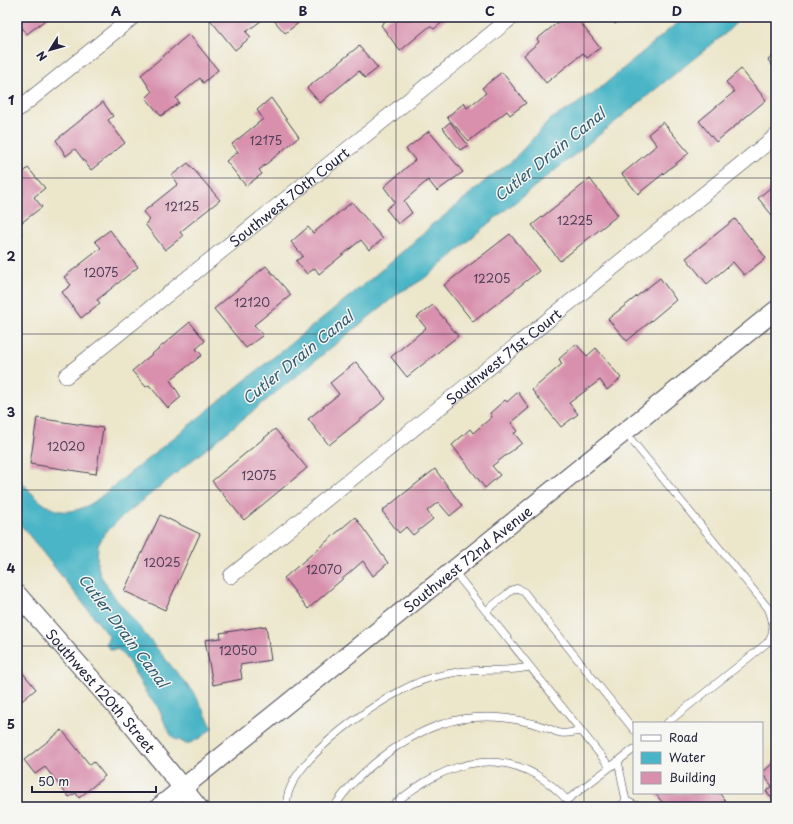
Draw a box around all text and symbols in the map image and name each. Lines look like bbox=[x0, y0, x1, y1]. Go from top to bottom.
text: A bbox=[111, 1, 121, 20]
text: B bbox=[299, 1, 308, 20]
text: C bbox=[485, 1, 495, 20]
text: D bbox=[672, 1, 682, 20]
north arrow bbox=[30, 30, 70, 70]
text: N bbox=[32, 47, 51, 65]
text: 1 bbox=[8, 90, 14, 109]
water label: Cutler Drain Canal bbox=[488, 100, 612, 206]
house number: 12175 bbox=[250, 131, 282, 149]
street label: Southwest 70th Court bbox=[224, 142, 353, 251]
house number: 12125 bbox=[165, 197, 199, 215]
house number: 12225 bbox=[557, 211, 593, 229]
text: 2 bbox=[6, 246, 16, 265]
house number: 12075 bbox=[84, 263, 118, 281]
house number: 12205 bbox=[473, 269, 511, 287]
house number: 12120 bbox=[234, 293, 270, 311]
water label: Cutler Drain Canal bbox=[236, 303, 360, 409]
street label: Southwest 71st Court bbox=[441, 303, 566, 409]
text: 3 bbox=[7, 402, 16, 421]
house number: 12020 bbox=[47, 437, 85, 455]
house number: 12075 bbox=[242, 466, 276, 484]
street label: Southwest 72nd Avenue bbox=[399, 500, 537, 617]
house number: 12025 bbox=[144, 553, 180, 571]
text: 4 bbox=[7, 558, 16, 577]
house number: 12070 bbox=[306, 560, 342, 578]
water label: Cutler Drain Canal bbox=[73, 568, 176, 694]
street label: Southwest 120th Street bbox=[41, 624, 161, 757]
house number: 12050 bbox=[219, 641, 257, 659]
text: 5 bbox=[7, 714, 15, 733]
legend bbox=[633, 722, 763, 794]
text: Road bbox=[669, 728, 698, 746]
text: Water bbox=[669, 748, 706, 766]
scale bar bbox=[32, 768, 156, 794]
text: Building bbox=[669, 768, 716, 786]
text: 50 m bbox=[38, 772, 69, 790]

